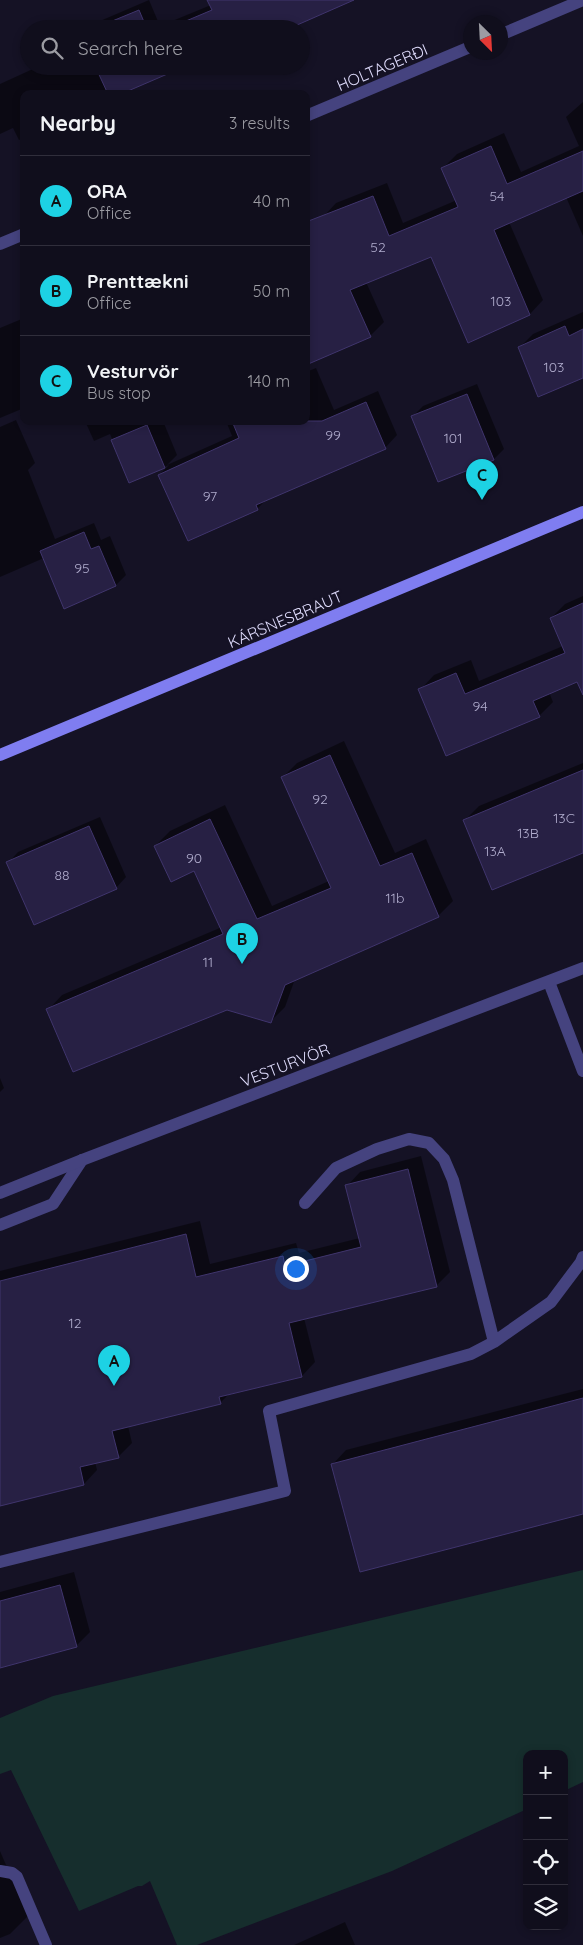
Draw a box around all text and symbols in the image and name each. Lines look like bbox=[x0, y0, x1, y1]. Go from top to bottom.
north arrow bbox=[463, 15, 508, 60]
search box bbox=[20, 20, 310, 75]
icon: search bbox=[38, 34, 66, 62]
text: Search here bbox=[78, 36, 183, 60]
street label: HOLTAGERÐI bbox=[333, 39, 431, 95]
text: Nearby bbox=[40, 110, 116, 136]
text: 3 results bbox=[229, 113, 290, 133]
text: ORA bbox=[87, 179, 127, 203]
house number: 54 bbox=[489, 187, 505, 205]
text: A bbox=[51, 191, 61, 211]
text: 40 m bbox=[253, 191, 290, 211]
text: Office bbox=[87, 203, 132, 223]
house number: 52 bbox=[370, 238, 386, 256]
text: Prenttækni bbox=[87, 269, 189, 293]
text: B bbox=[51, 281, 61, 301]
text: 50 m bbox=[253, 281, 290, 301]
house number: 103 bbox=[491, 292, 511, 310]
text: Office bbox=[87, 293, 132, 313]
house number: 103 bbox=[544, 358, 564, 376]
text: Vesturvör bbox=[87, 359, 179, 383]
text: C bbox=[51, 371, 61, 391]
text: 140 m bbox=[247, 371, 290, 391]
text: Bus stop bbox=[87, 383, 151, 403]
house number: 99 bbox=[325, 426, 341, 444]
house number: 101 bbox=[444, 429, 462, 447]
pin: C bbox=[466, 459, 498, 500]
house number: 97 bbox=[203, 487, 217, 505]
house number: 95 bbox=[74, 559, 90, 577]
street label: KÁRSNESBRAUT bbox=[224, 586, 346, 652]
house number: 94 bbox=[472, 697, 488, 715]
house number: 92 bbox=[312, 790, 328, 808]
house number: 13C bbox=[553, 809, 575, 827]
house number: 13B bbox=[517, 824, 539, 842]
house number: 13A bbox=[484, 842, 506, 860]
house number: 90 bbox=[186, 849, 202, 867]
house number: 88 bbox=[54, 866, 70, 884]
house number: 11b bbox=[386, 889, 404, 907]
pin: B bbox=[226, 923, 258, 964]
house number: 11 bbox=[203, 953, 213, 971]
street label: VESTURVÖR bbox=[238, 1039, 332, 1091]
your location bbox=[283, 1256, 309, 1282]
house number: 12 bbox=[69, 1314, 82, 1332]
pin: A bbox=[98, 1345, 130, 1386]
map controls bbox=[523, 1750, 568, 1930]
button: + bbox=[523, 1750, 568, 1795]
button: − bbox=[523, 1795, 568, 1840]
button: locate bbox=[523, 1840, 568, 1885]
button: layers bbox=[523, 1885, 568, 1930]

